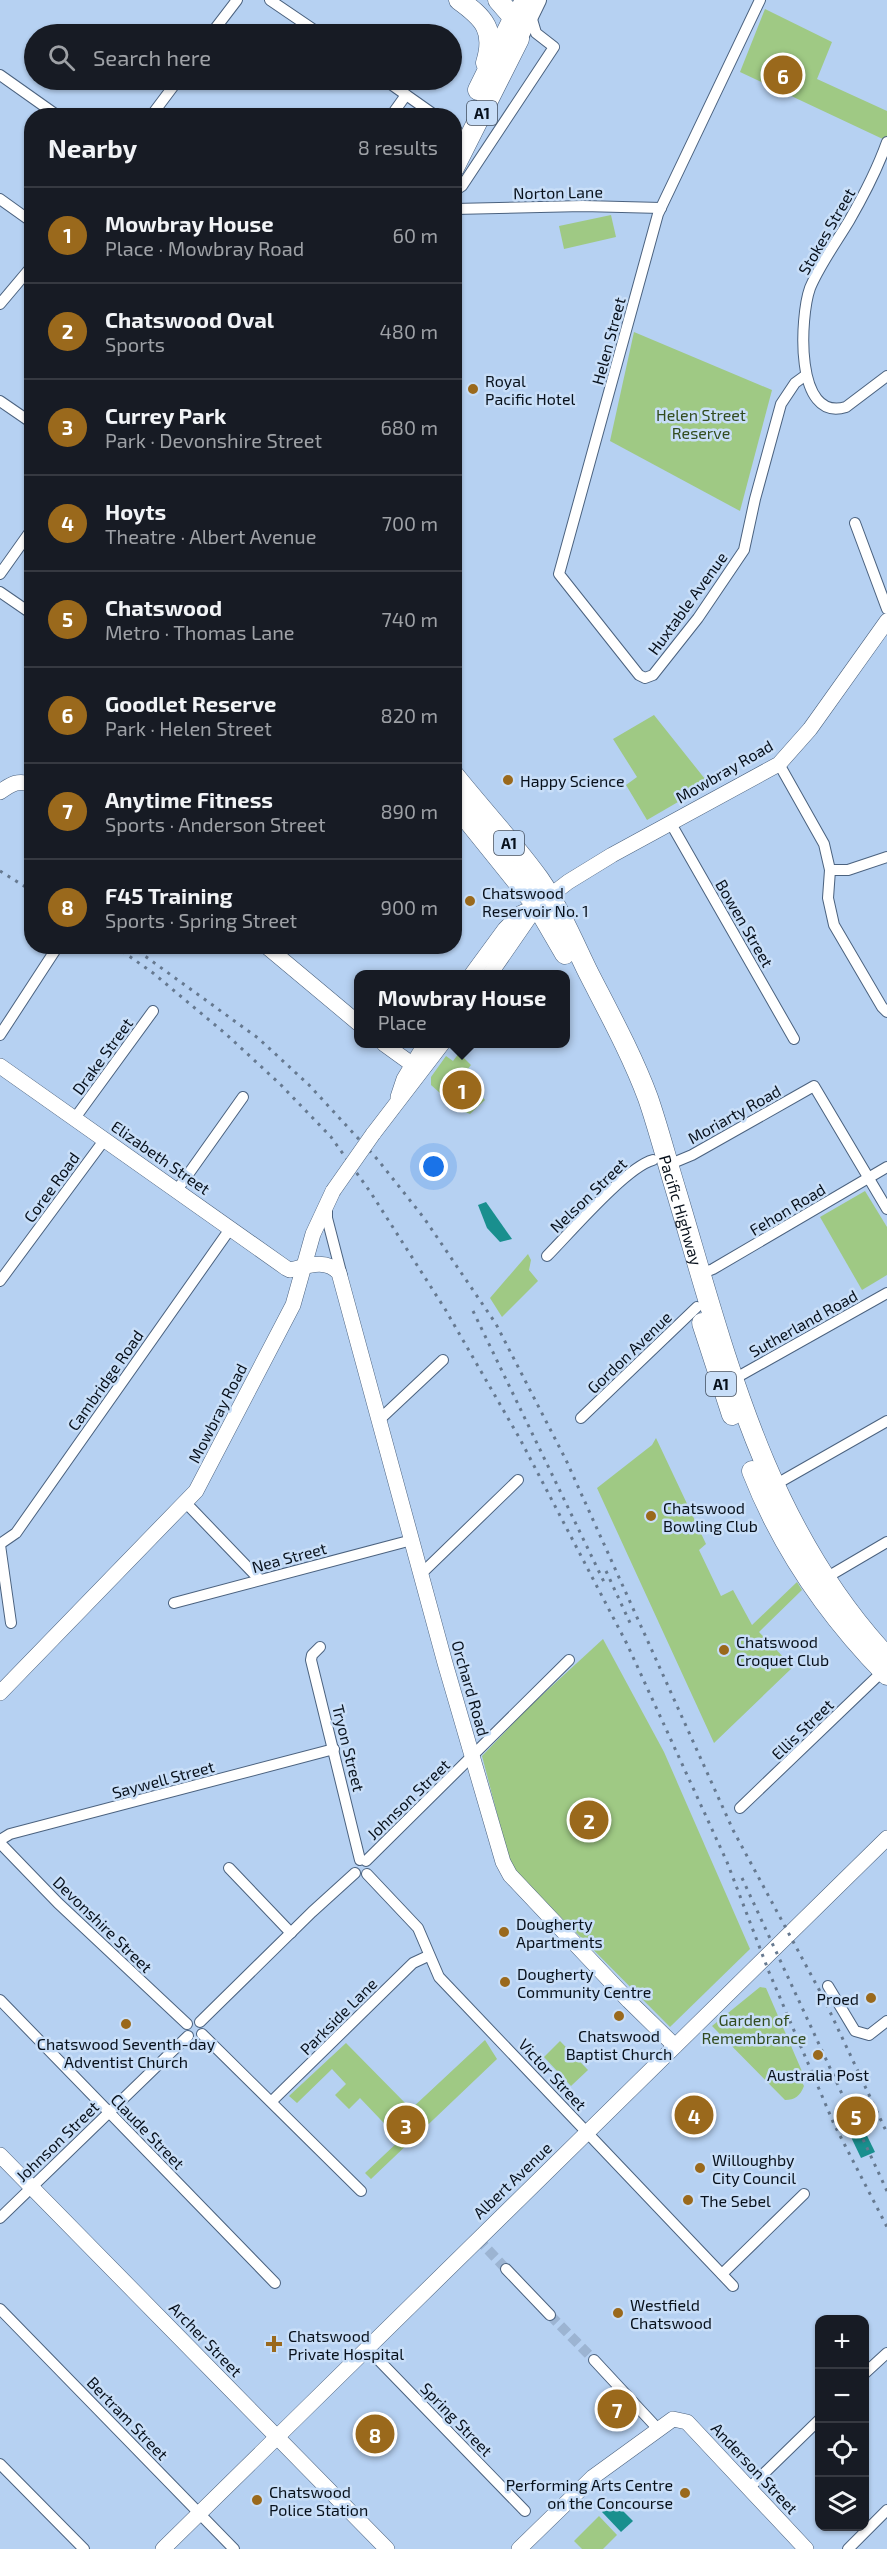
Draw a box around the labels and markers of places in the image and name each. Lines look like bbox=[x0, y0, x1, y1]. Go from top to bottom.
pin: 6 bbox=[764, 52, 802, 98]
place label: Royal Pacific Hotel bbox=[485, 371, 575, 408]
marker: Royal Pacific Hotel bbox=[466, 382, 480, 396]
place label: Happy Science bbox=[520, 771, 625, 790]
marker: Happy Science bbox=[501, 773, 515, 787]
place label: Chatswood Reservoir No. 1 bbox=[482, 883, 589, 920]
marker: Chatswood Reservoir No. 1 bbox=[463, 894, 477, 908]
pin: 1 bbox=[442, 1068, 482, 1112]
place label: Chatswood Bowling Club bbox=[663, 1498, 758, 1535]
marker: Chatswood Bowling Club bbox=[644, 1509, 658, 1523]
place label: Chatswood Croquet Club bbox=[736, 1632, 829, 1669]
marker: Chatswood Croquet Club bbox=[717, 1643, 731, 1657]
pin: 2 bbox=[570, 1798, 608, 1842]
place label: Dougherty Apartments bbox=[516, 1914, 603, 1951]
marker: Dougherty Apartments bbox=[497, 1925, 511, 1939]
place label: Dougherty Community Centre bbox=[517, 1964, 651, 2001]
marker: Dougherty Community Centre bbox=[498, 1975, 512, 1989]
place label: Proed bbox=[817, 1989, 859, 2008]
marker: Proed bbox=[864, 1991, 878, 2005]
marker: Chatswood Baptist Church bbox=[612, 2009, 626, 2023]
marker: Chatswood Seventh-day Adventist Church bbox=[119, 2017, 133, 2031]
place label: Chatswood Baptist Church bbox=[566, 2026, 672, 2063]
place label: Chatswood Seventh-day Adventist Church bbox=[37, 2034, 216, 2071]
marker: Australia Post bbox=[811, 2048, 825, 2062]
place label: Australia Post bbox=[767, 2065, 869, 2084]
pin: 4 bbox=[674, 2092, 714, 2138]
pin: 5 bbox=[836, 2094, 876, 2138]
pin: 3 bbox=[386, 2102, 426, 2148]
place label: Willoughby City Council bbox=[712, 2150, 796, 2187]
marker: Willoughby City Council bbox=[693, 2161, 707, 2175]
place label: The Sebel bbox=[700, 2191, 771, 2210]
marker: The Sebel bbox=[681, 2193, 695, 2207]
place label: Westfield Chatswood bbox=[630, 2295, 712, 2332]
marker: Westfield Chatswood bbox=[611, 2306, 625, 2320]
place label: Chatswood Private Hospital bbox=[288, 2326, 404, 2363]
marker: Chatswood Private Hospital bbox=[265, 2335, 283, 2353]
pin: 7 bbox=[598, 2386, 636, 2432]
pin: 8 bbox=[356, 2412, 394, 2456]
place label: Performing Arts Centre on the Concourse bbox=[506, 2475, 673, 2512]
place label: Chatswood Police Station bbox=[269, 2482, 368, 2519]
marker: Performing Arts Centre on the Concourse bbox=[678, 2486, 692, 2500]
marker: Chatswood Police Station bbox=[250, 2493, 264, 2507]

